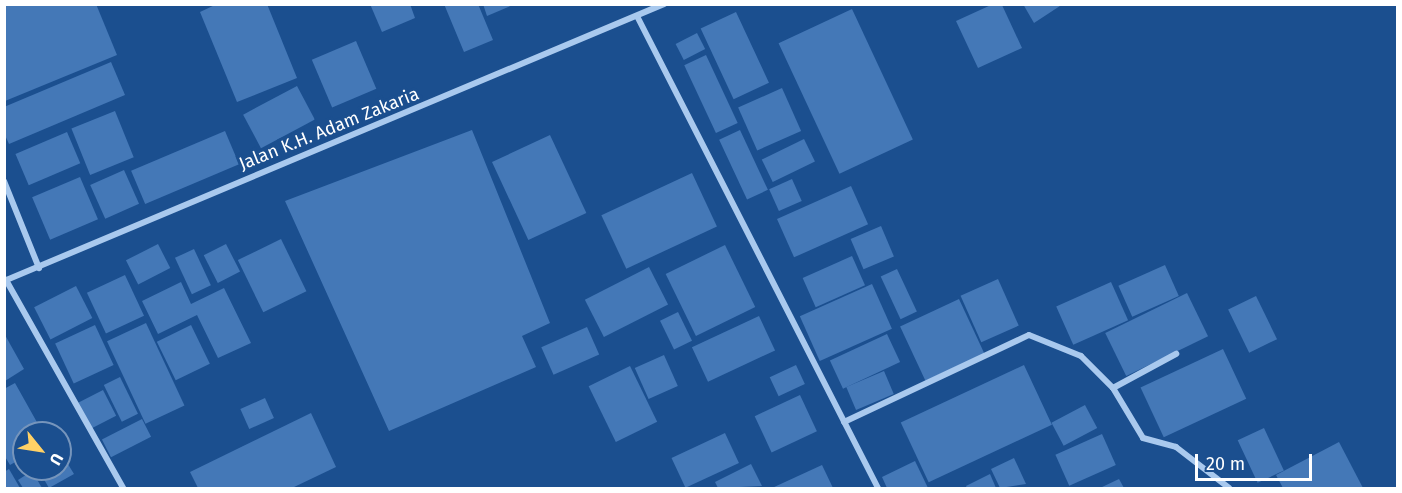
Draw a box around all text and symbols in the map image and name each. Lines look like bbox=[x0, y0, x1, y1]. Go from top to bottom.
street label: Jalan K.H. Adam Zakaria bbox=[236, 83, 422, 175]
north arrow bbox=[12, 421, 72, 481]
scale bar bbox=[1198, 442, 1315, 480]
text: U bbox=[45, 450, 67, 469]
text: 20 m bbox=[1206, 453, 1245, 475]

